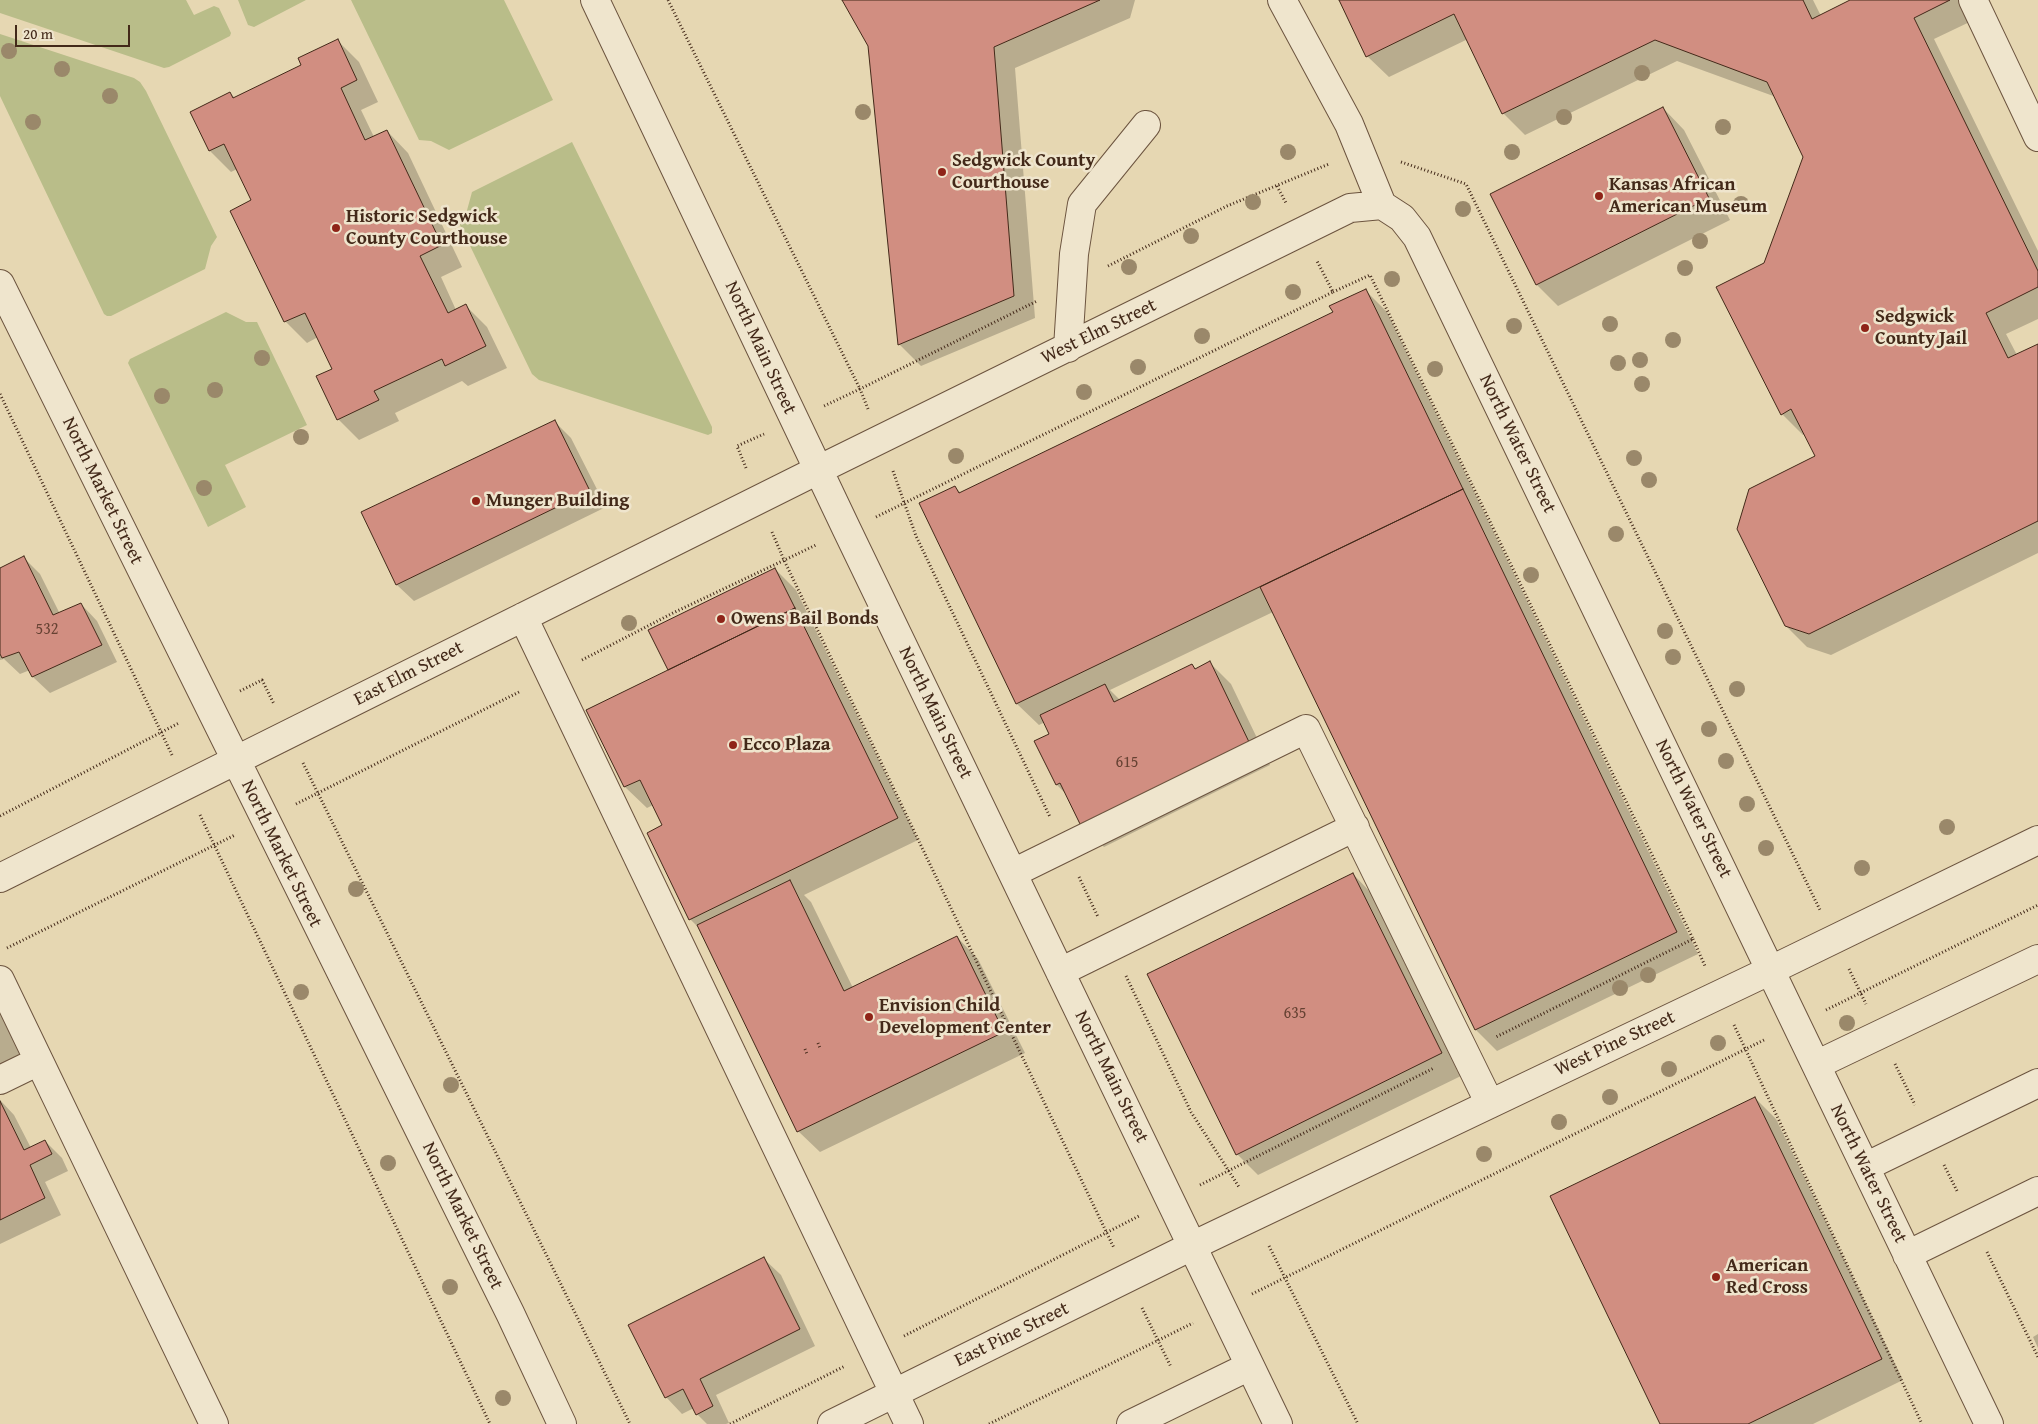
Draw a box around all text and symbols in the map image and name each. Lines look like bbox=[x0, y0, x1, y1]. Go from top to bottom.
scale bar bbox=[18, 15, 132, 47]
text: 20 m bbox=[23, 23, 53, 44]
place label: Sedgwick County Courthouse bbox=[952, 150, 1095, 194]
marker: Sedgwick County Courthouse bbox=[936, 166, 948, 178]
place label: Kansas African American Museum bbox=[1609, 174, 1767, 218]
marker: Kansas African American Museum bbox=[1593, 190, 1605, 202]
place label: Historic Sedgwick County Courthouse bbox=[346, 206, 508, 250]
marker: Historic Sedgwick County Courthouse bbox=[330, 222, 342, 234]
street label: North Main Street bbox=[719, 278, 801, 418]
street label: West Elm Street bbox=[1038, 294, 1160, 370]
place label: Sedgwick County Jail bbox=[1875, 306, 1967, 350]
marker: Sedgwick County Jail bbox=[1859, 322, 1871, 334]
street label: North Water Street bbox=[1474, 371, 1560, 517]
street label: North Market Street bbox=[56, 414, 148, 568]
place label: Munger Building bbox=[486, 490, 629, 512]
marker: Munger Building bbox=[470, 495, 482, 507]
place label: Owens Bail Bonds bbox=[731, 608, 879, 630]
marker: Owens Bail Bonds bbox=[715, 613, 727, 625]
house number: 532 bbox=[35, 620, 59, 640]
street label: East Elm Street bbox=[350, 637, 468, 711]
street label: North Main Street bbox=[893, 643, 977, 783]
place label: Ecco Plaza bbox=[743, 734, 830, 756]
street label: North Water Street bbox=[1650, 736, 1736, 882]
marker: Ecco Plaza bbox=[727, 739, 739, 751]
house number: 615 bbox=[1115, 753, 1139, 773]
street label: North Market Street bbox=[235, 777, 327, 931]
place label: Envision Child Development Center bbox=[879, 995, 1051, 1039]
house number: 635 bbox=[1283, 1004, 1307, 1024]
street label: West Pine Street bbox=[1551, 1006, 1679, 1082]
street label: North Main Street bbox=[1069, 1007, 1153, 1147]
marker: Envision Child Development Center bbox=[863, 1011, 875, 1023]
street label: North Water Street bbox=[1825, 1101, 1911, 1247]
street label: North Market Street bbox=[416, 1139, 508, 1293]
place label: American Red Cross bbox=[1726, 1255, 1808, 1299]
marker: American Red Cross bbox=[1710, 1271, 1722, 1283]
street label: East Pine Street bbox=[951, 1297, 1073, 1373]

